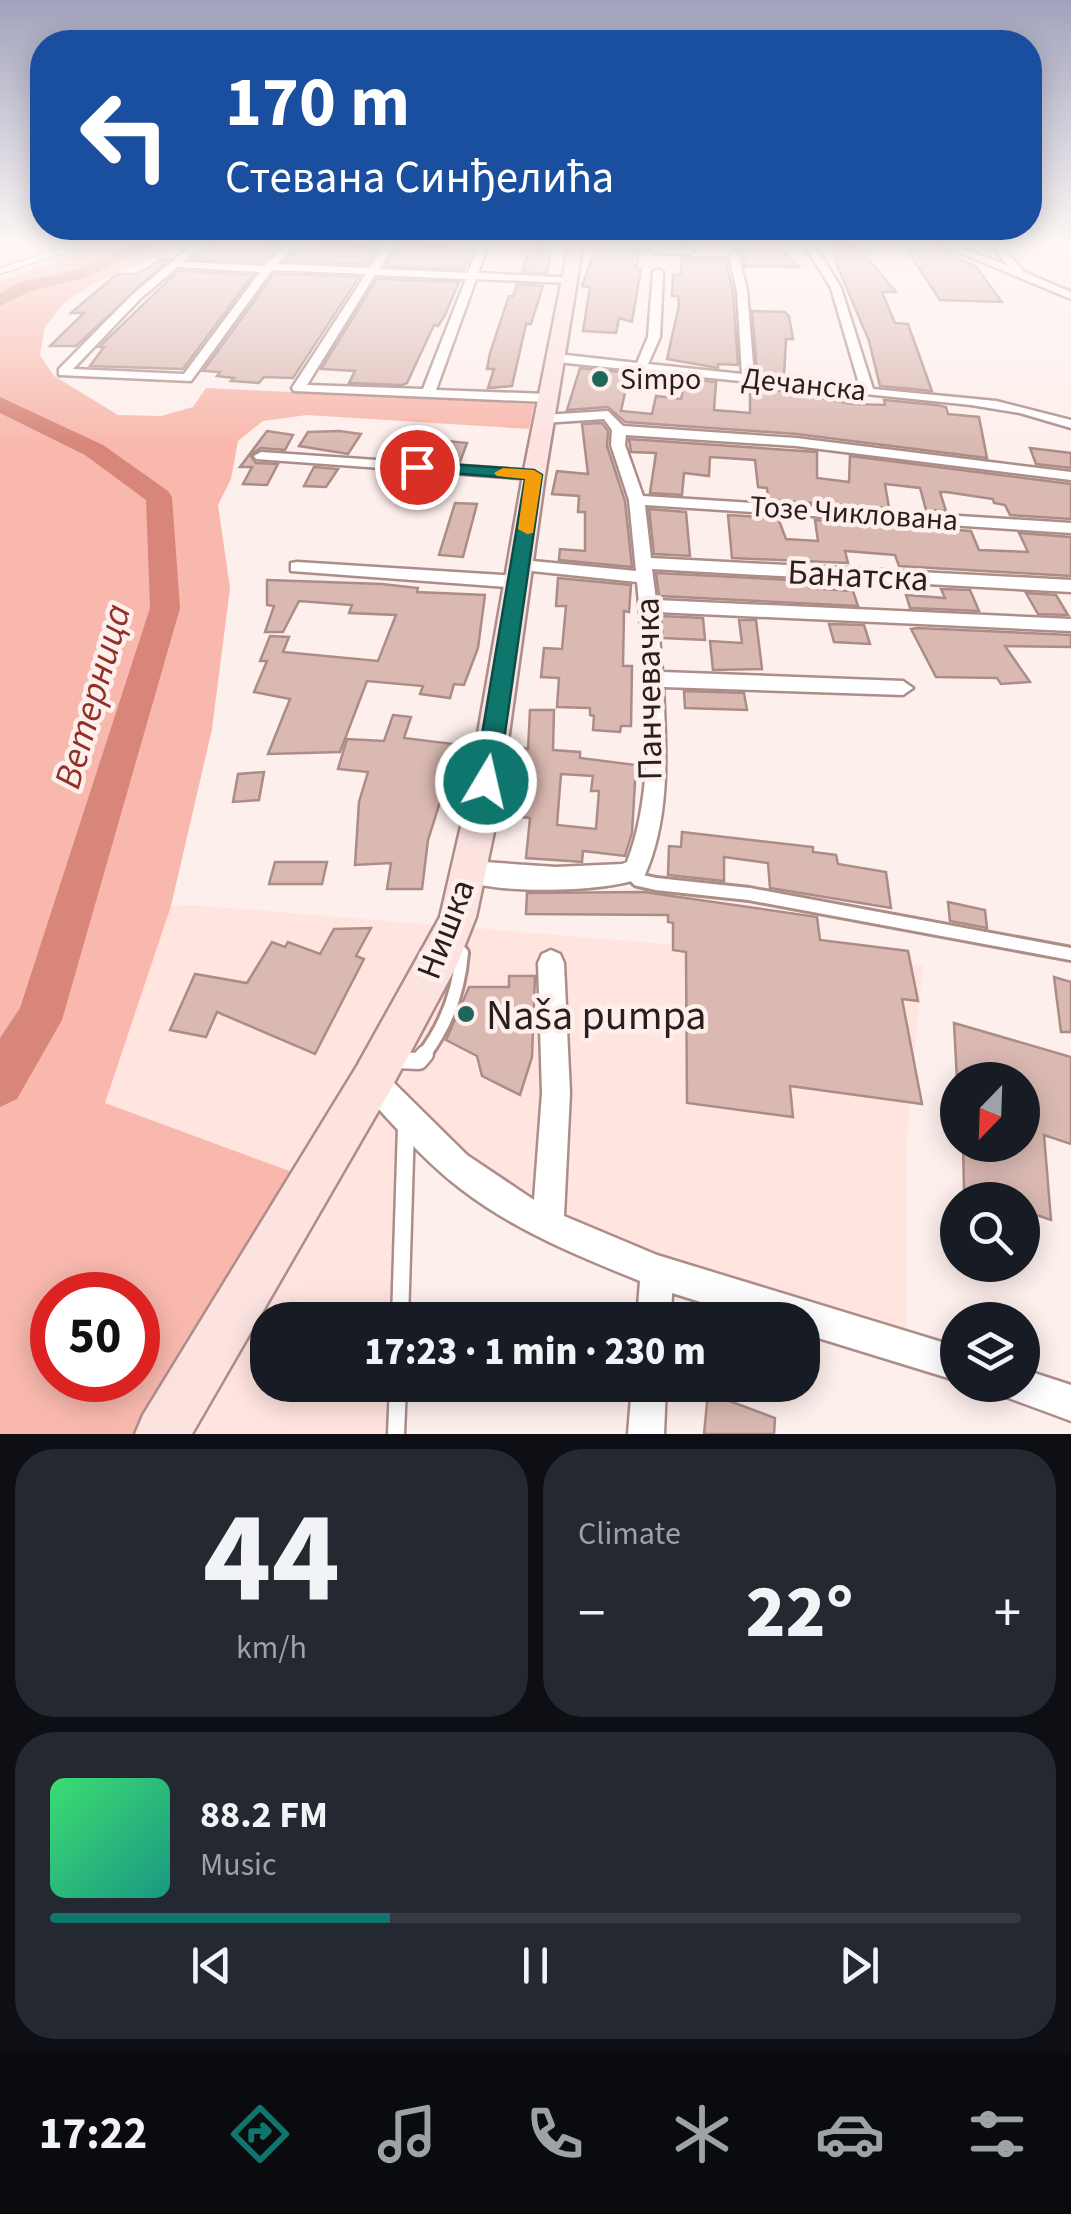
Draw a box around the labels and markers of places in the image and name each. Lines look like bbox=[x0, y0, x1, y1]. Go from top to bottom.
place label: Simpo bbox=[620, 358, 701, 401]
marker: Simpo bbox=[589, 368, 611, 390]
pin bbox=[375, 425, 460, 510]
place label: Naša pumpa bbox=[486, 986, 706, 1046]
marker: Naša pumpa bbox=[455, 1003, 477, 1025]

